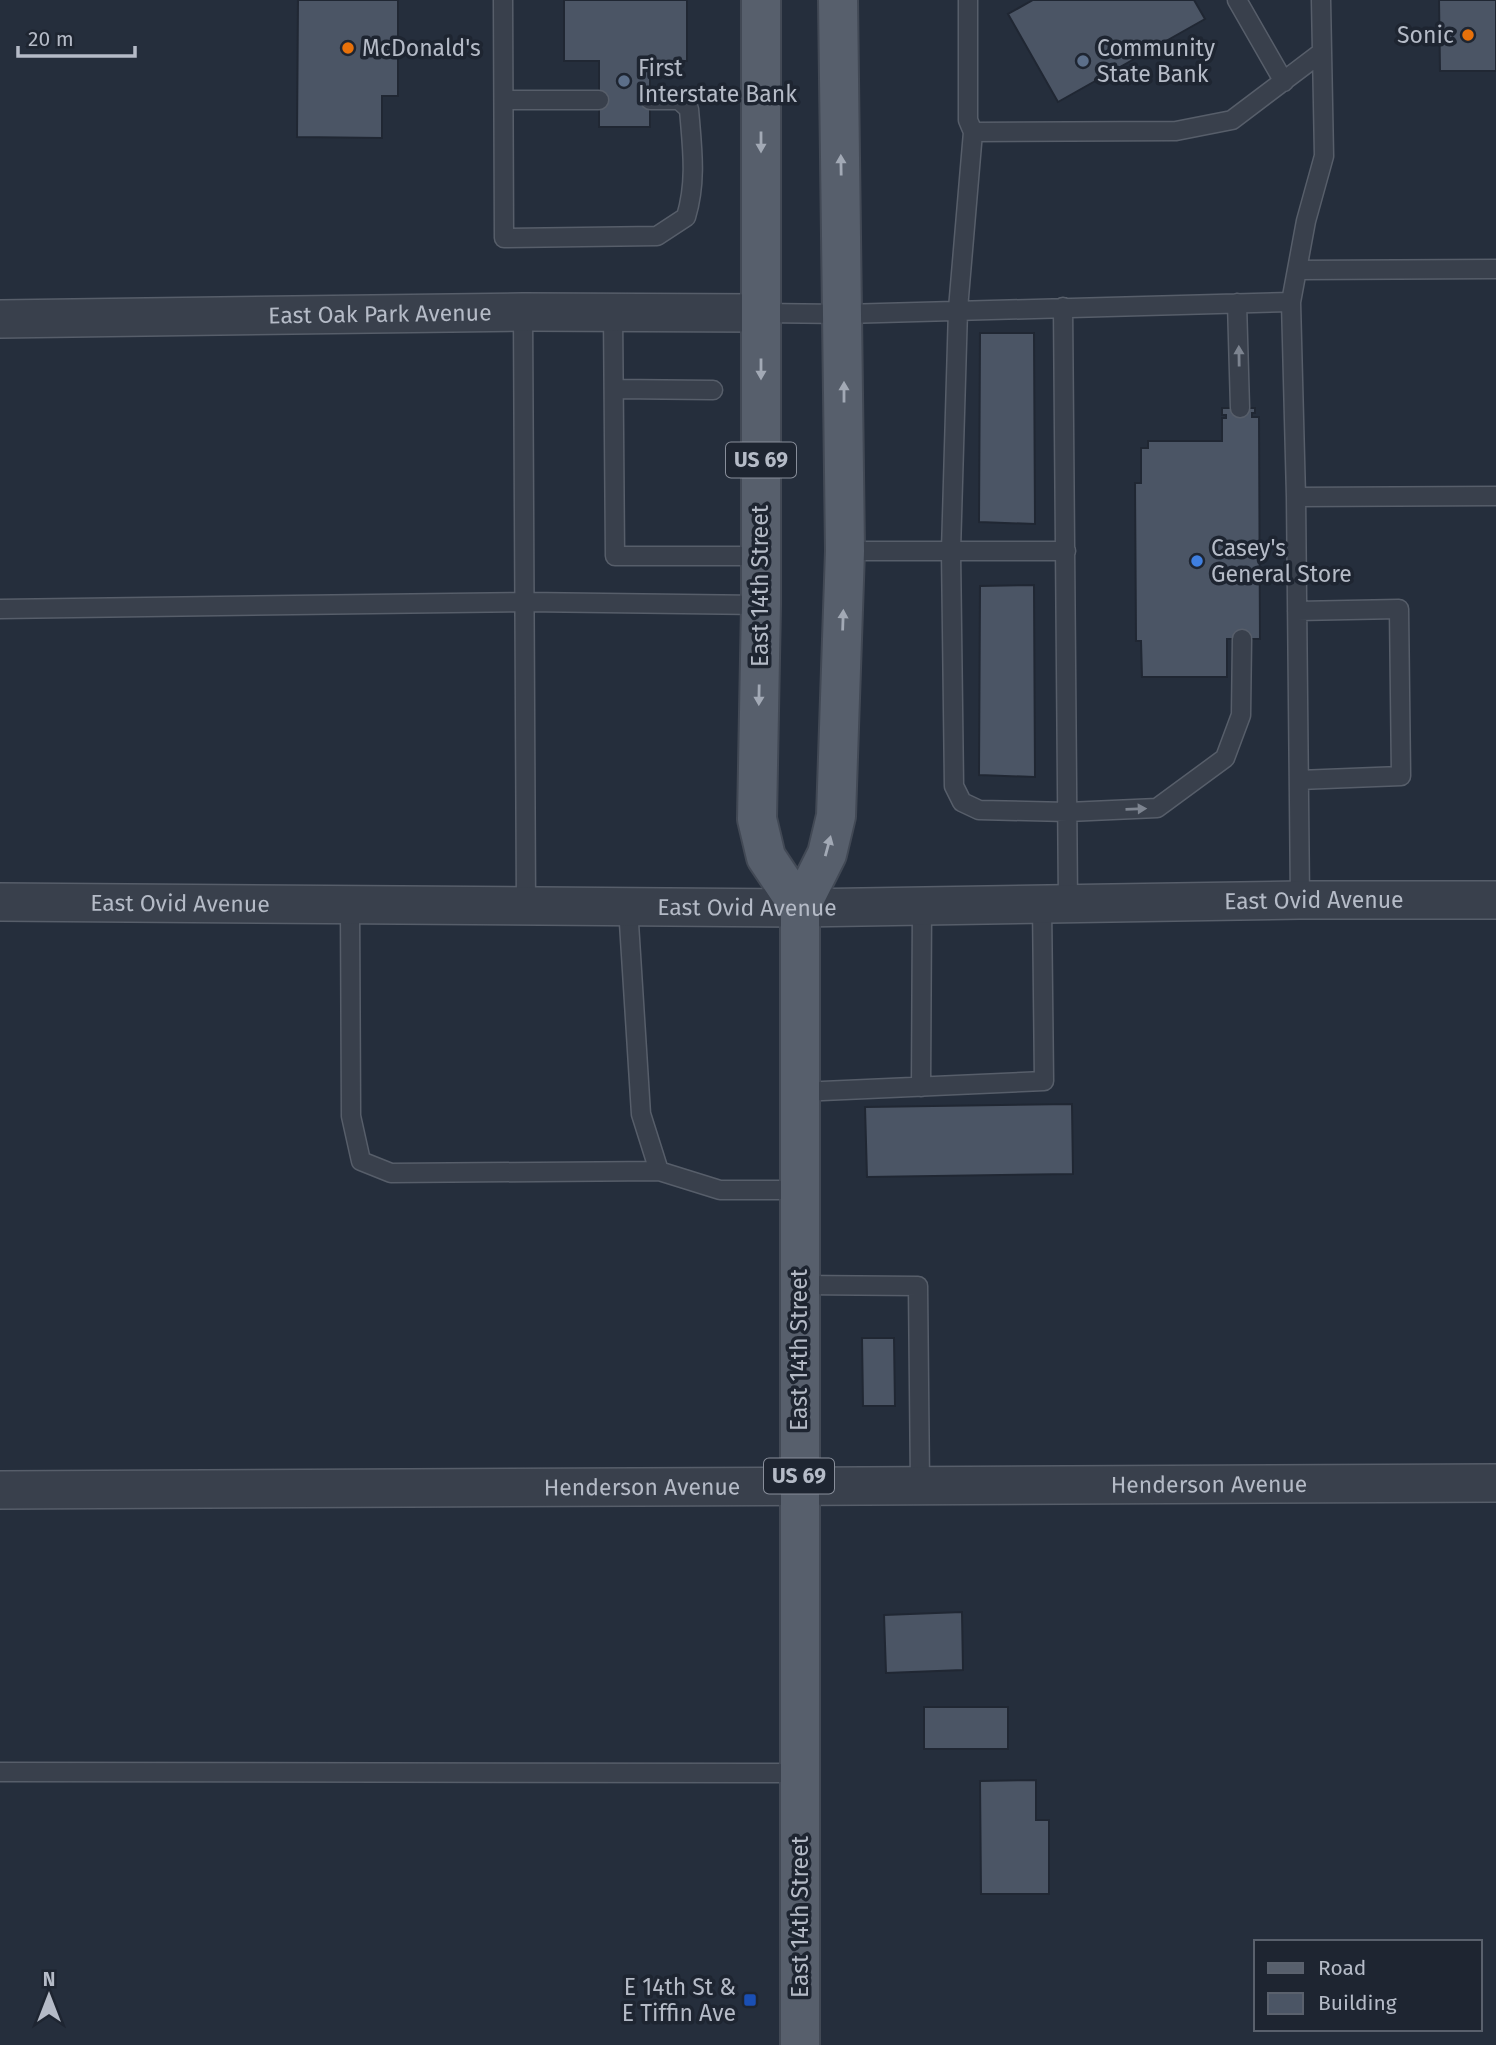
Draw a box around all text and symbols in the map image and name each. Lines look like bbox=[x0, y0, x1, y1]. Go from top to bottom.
scale bar bbox=[18, 14, 135, 58]
place label: Sonic bbox=[1397, 21, 1454, 49]
text: 20 m bbox=[28, 26, 74, 52]
marker: Sonic bbox=[1460, 27, 1476, 43]
place label: McDonald's bbox=[362, 34, 481, 62]
place label: Community State Bank bbox=[1097, 34, 1216, 88]
marker: McDonald's bbox=[340, 40, 356, 56]
marker: Community State Bank bbox=[1075, 53, 1091, 69]
place label: First Interstate Bank bbox=[638, 54, 797, 108]
marker: First Interstate Bank bbox=[616, 73, 632, 89]
one-way arrow bbox=[755, 131, 767, 153]
one-way arrow bbox=[835, 154, 847, 176]
street label: East Oak Park Avenue bbox=[268, 298, 492, 329]
one-way arrow bbox=[1233, 344, 1244, 366]
one-way arrow bbox=[755, 358, 767, 380]
one-way arrow bbox=[838, 381, 850, 403]
road number: US 69 bbox=[726, 442, 796, 477]
street label: East 14th Street bbox=[746, 504, 774, 667]
place label: Casey's General Store bbox=[1211, 534, 1352, 588]
marker: Casey's General Store bbox=[1189, 553, 1205, 569]
one-way arrow bbox=[838, 609, 849, 631]
one-way arrow bbox=[753, 684, 765, 706]
one-way arrow bbox=[1125, 803, 1147, 815]
one-way arrow bbox=[824, 835, 834, 856]
street label: East Ovid Avenue bbox=[1224, 886, 1404, 915]
street label: East Ovid Avenue bbox=[90, 889, 270, 918]
street label: East Ovid Avenue bbox=[657, 893, 837, 922]
street label: East 14th Street bbox=[785, 1268, 813, 1431]
road number: US 69 bbox=[764, 1458, 834, 1494]
street label: Henderson Avenue bbox=[1111, 1470, 1307, 1499]
street label: Henderson Avenue bbox=[544, 1473, 740, 1501]
street label: East 14th Street bbox=[786, 1835, 814, 1998]
legend bbox=[1254, 1940, 1482, 2031]
text: Road bbox=[1318, 1955, 1366, 1981]
north arrow bbox=[14, 1961, 84, 2031]
text: N bbox=[43, 1968, 55, 1991]
place label: E 14th St & E Tiffin Ave bbox=[622, 1973, 736, 2027]
text: Building bbox=[1318, 1990, 1397, 2016]
marker: E 14th St & E Tiffin Ave bbox=[742, 1992, 758, 2008]

